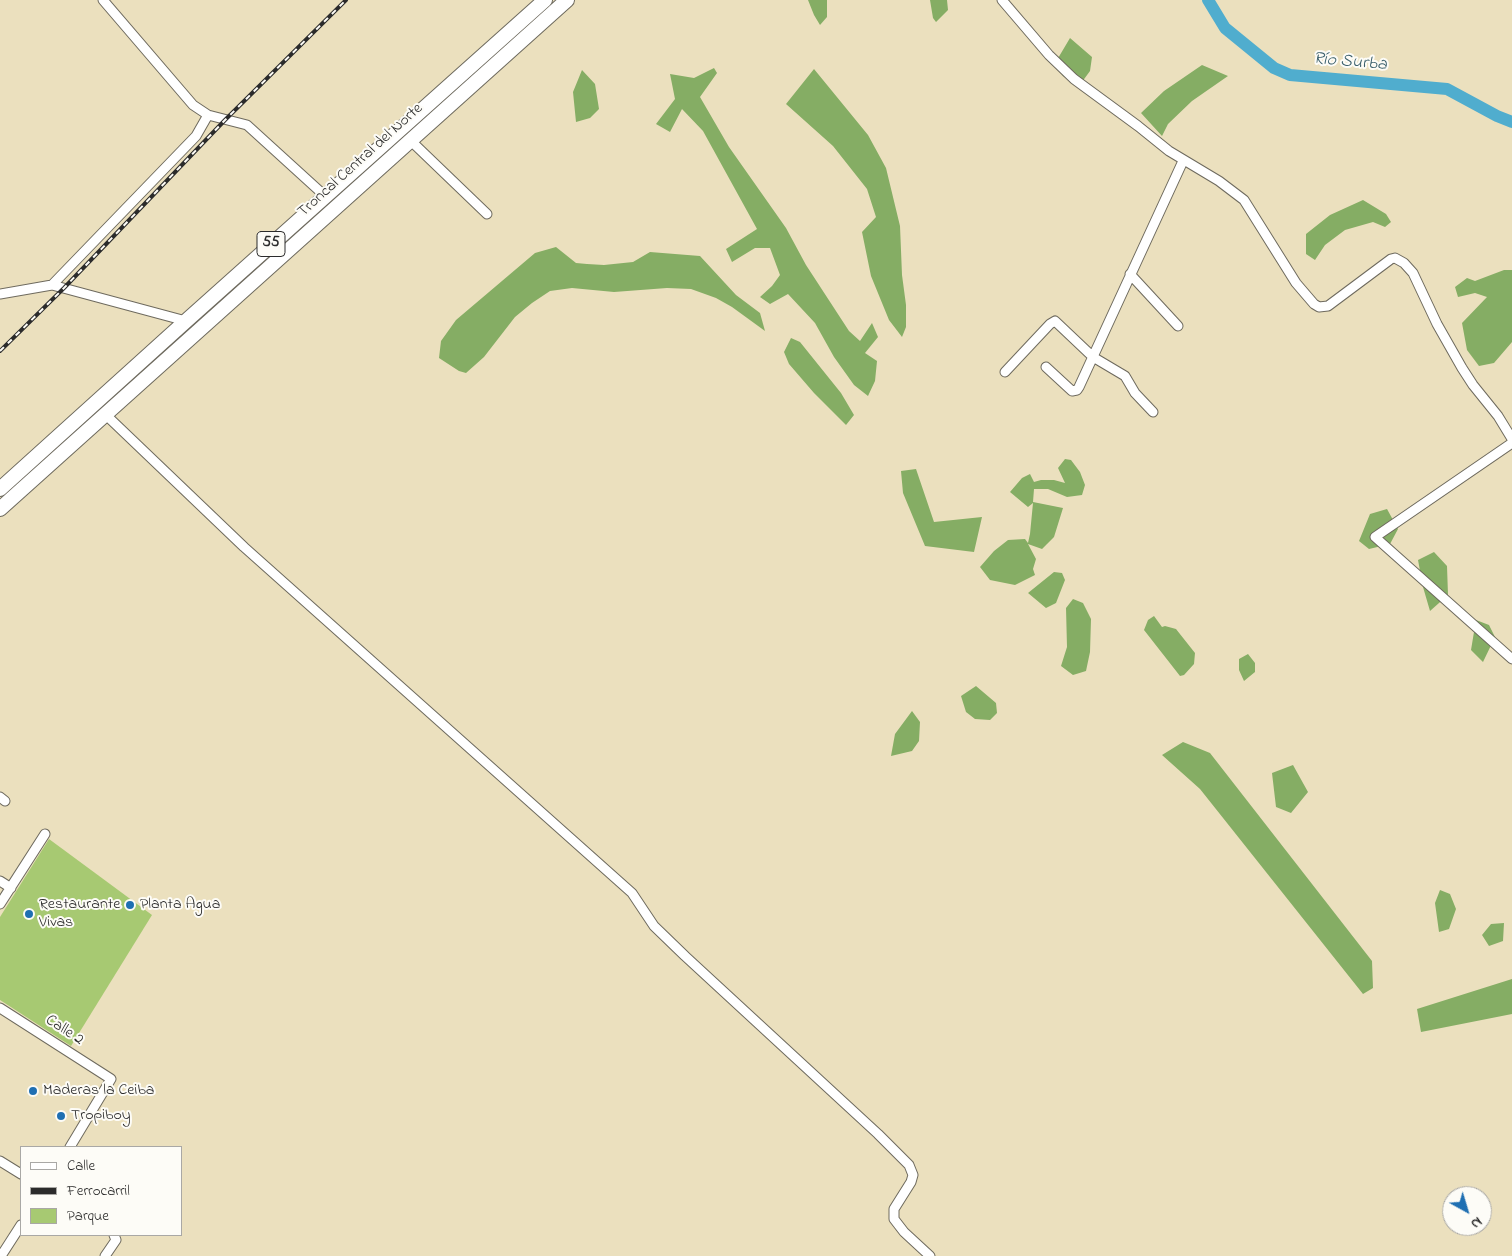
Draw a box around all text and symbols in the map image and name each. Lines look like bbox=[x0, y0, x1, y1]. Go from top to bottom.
water label: Río Surba bbox=[1312, 49, 1388, 77]
street label: Troncal Central del Norte bbox=[294, 100, 428, 222]
road number: 55 bbox=[257, 232, 285, 256]
place label: Restaurante Vivas bbox=[39, 895, 120, 933]
place label: Planta Agua bbox=[140, 895, 220, 915]
marker: Planta Agua bbox=[124, 899, 136, 911]
marker: Restaurante Vivas bbox=[23, 908, 35, 920]
street label: Calle 2 bbox=[41, 1012, 87, 1050]
place label: Maderas la Ceiba bbox=[43, 1081, 155, 1101]
marker: Maderas la Ceiba bbox=[27, 1085, 39, 1097]
place label: Tropiboy bbox=[71, 1106, 131, 1126]
marker: Tropiboy bbox=[55, 1110, 67, 1122]
legend bbox=[20, 1146, 182, 1236]
text: Calle bbox=[67, 1155, 95, 1177]
text: Ferrocarril bbox=[67, 1180, 130, 1202]
north arrow bbox=[1442, 1186, 1492, 1236]
text: Parque bbox=[67, 1205, 109, 1227]
text: N bbox=[1466, 1211, 1486, 1233]

